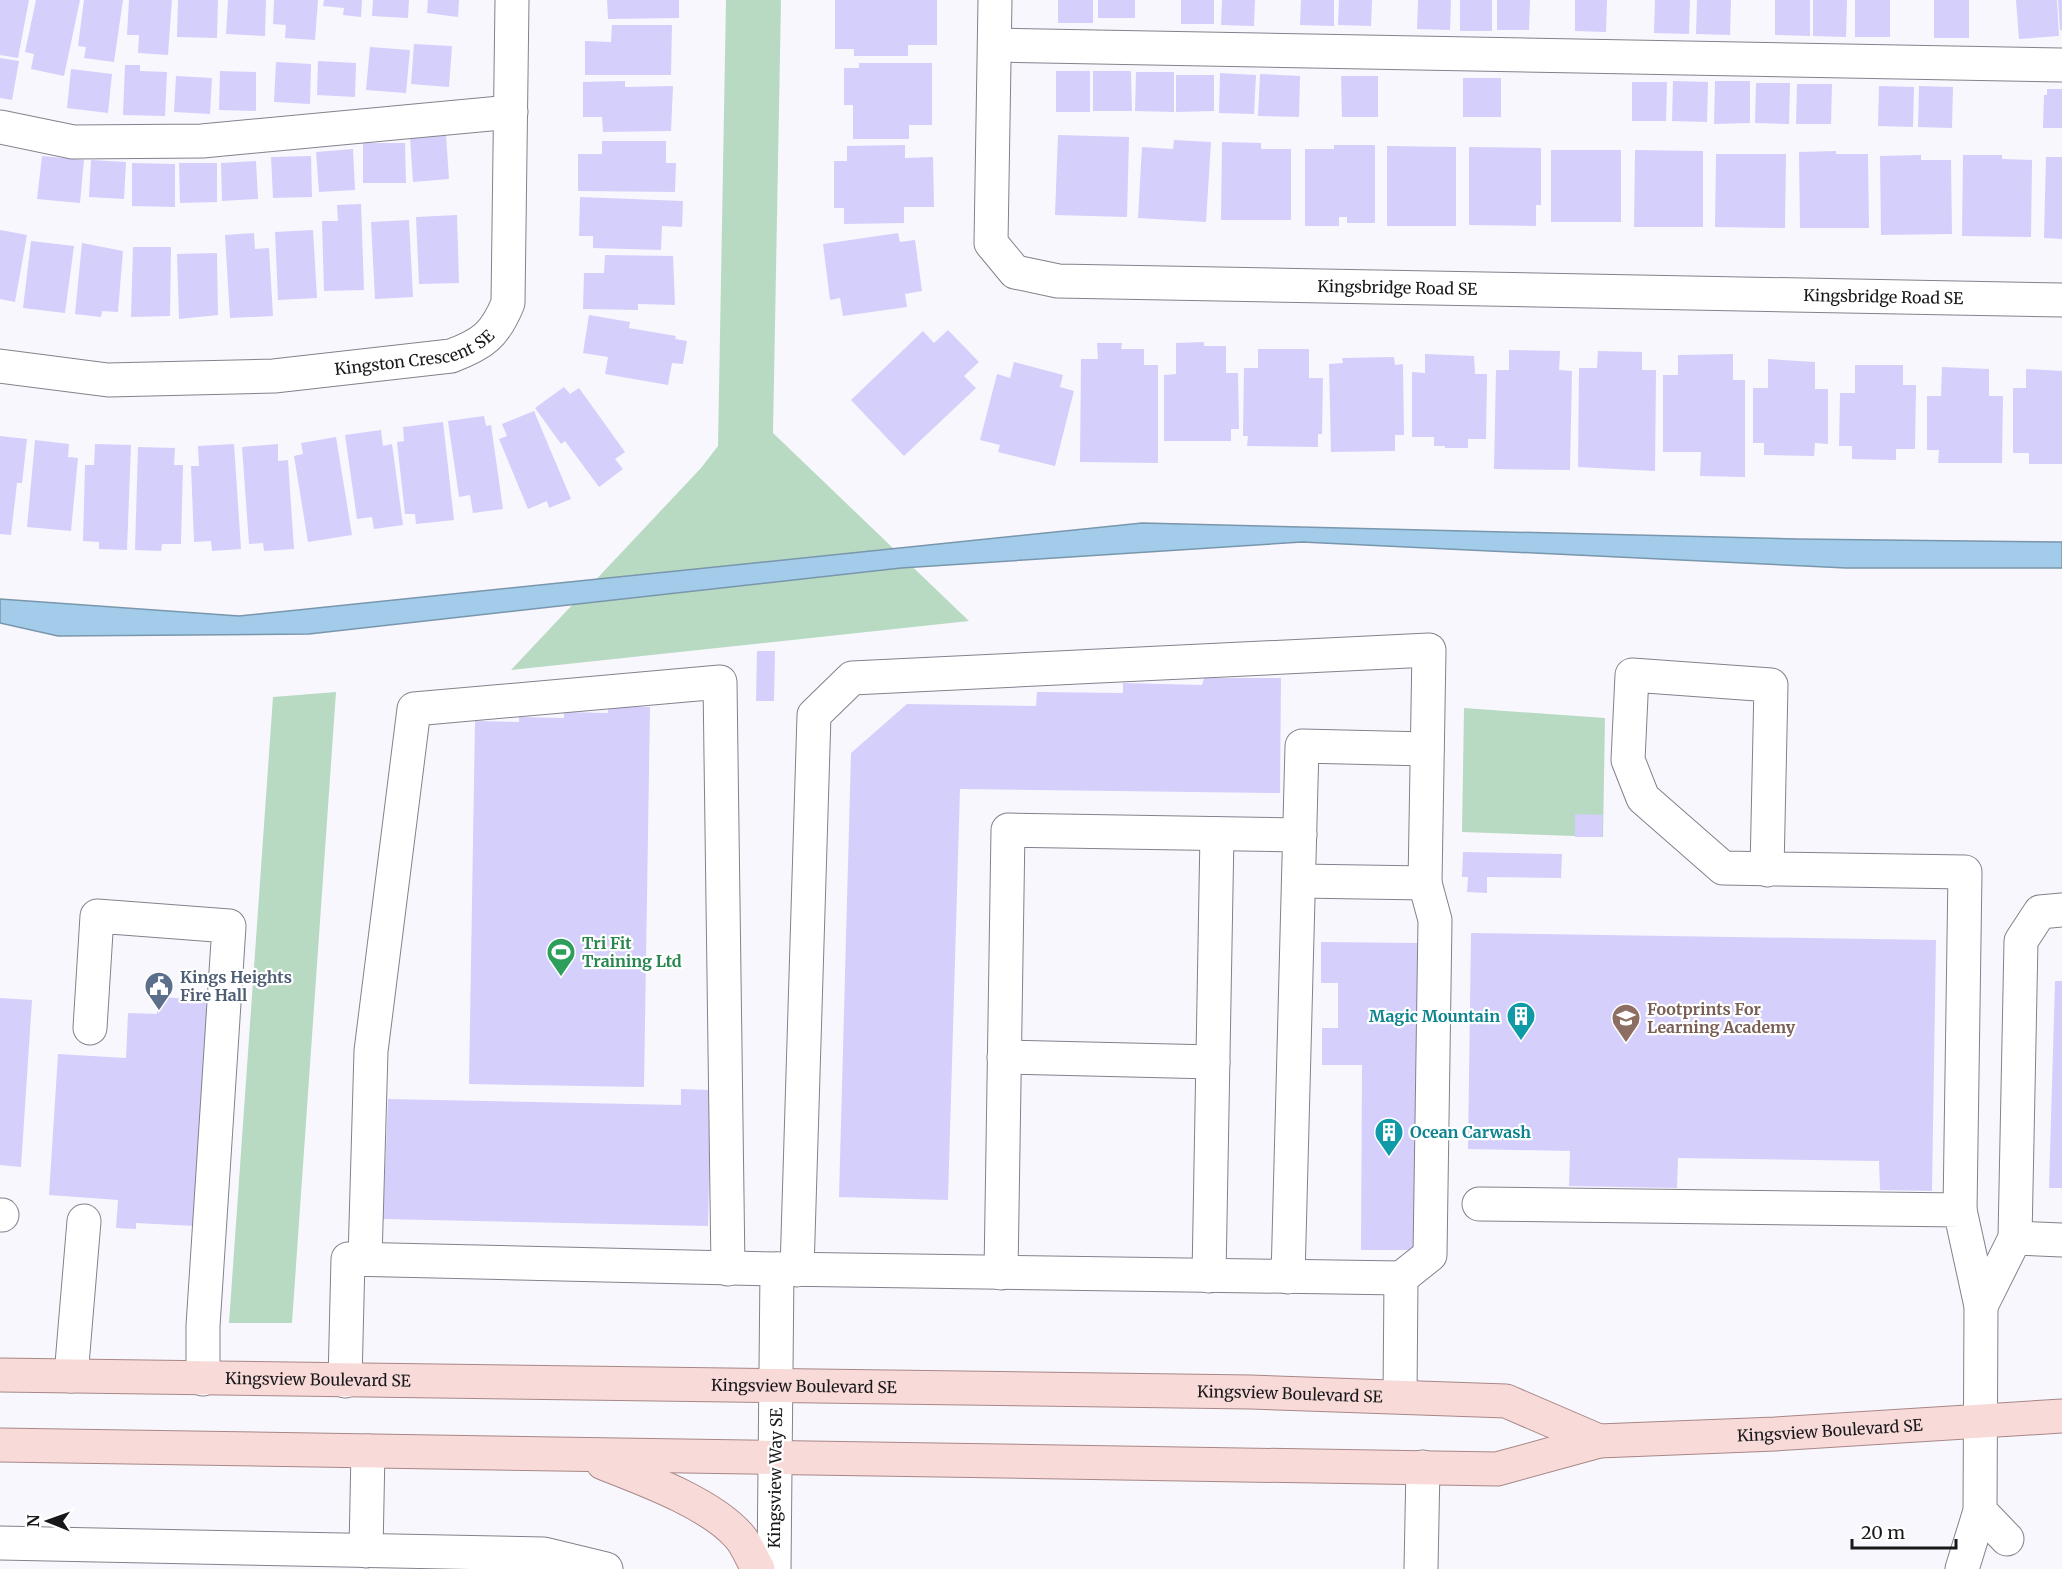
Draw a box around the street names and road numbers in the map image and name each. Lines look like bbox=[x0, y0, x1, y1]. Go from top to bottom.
street label: Kingsbridge Road SE bbox=[1317, 276, 1478, 299]
street label: Kingsbridge Road SE bbox=[1803, 285, 1964, 308]
street label: Kingston Crescent SE bbox=[334, 325, 499, 379]
street label: Kingsview Boulevard SE bbox=[225, 1368, 412, 1391]
street label: Kingsview Boulevard SE bbox=[711, 1375, 898, 1397]
street label: Kingsview Boulevard SE bbox=[1197, 1381, 1384, 1407]
street label: Kingsview Way SE bbox=[764, 1407, 786, 1549]
street label: Kingsview Boulevard SE bbox=[1737, 1415, 1924, 1446]

